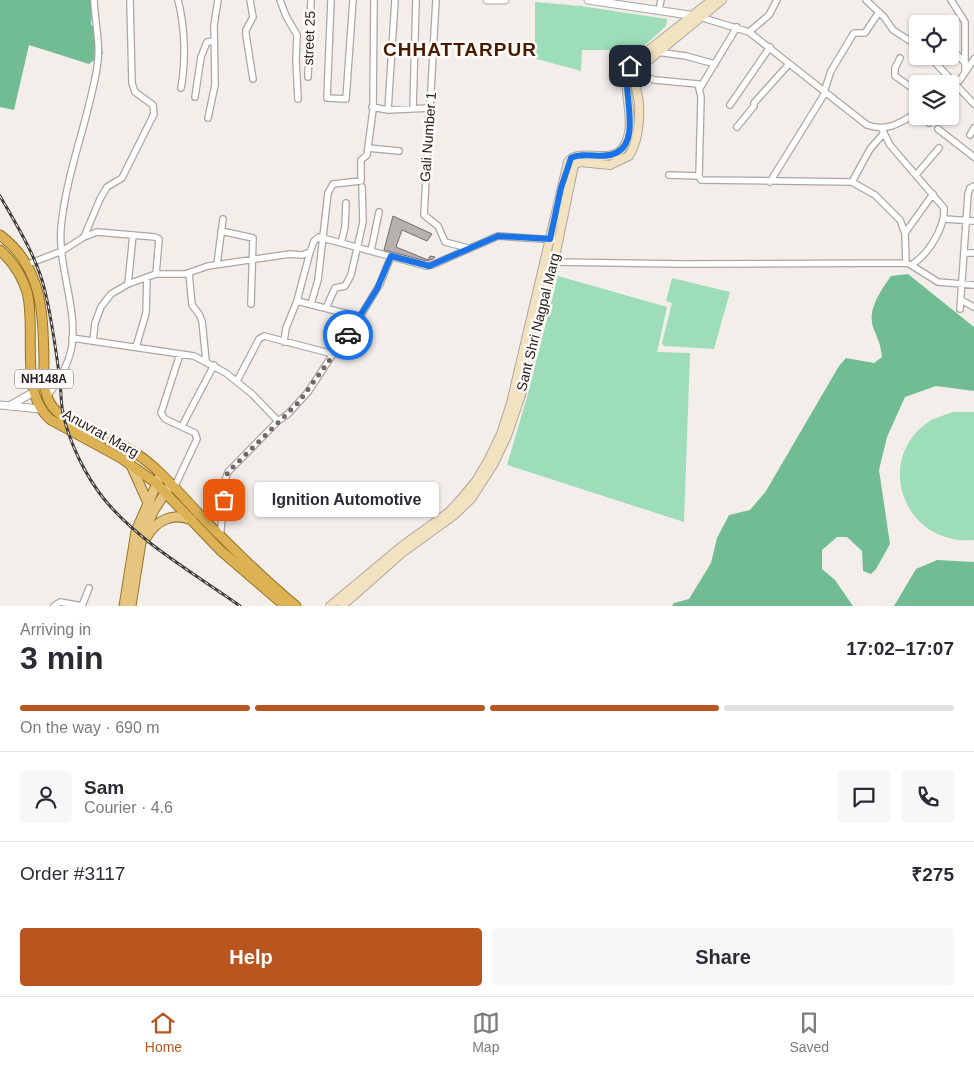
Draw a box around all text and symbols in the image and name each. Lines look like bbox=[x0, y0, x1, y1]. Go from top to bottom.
street label: street 25 bbox=[300, 10, 318, 66]
map controls bbox=[909, 15, 959, 125]
button: locate bbox=[909, 15, 959, 65]
district label: CHHATTARPUR bbox=[383, 39, 537, 60]
pin bbox=[609, 45, 651, 87]
icon: home bbox=[616, 52, 644, 80]
button: layers bbox=[909, 75, 959, 125]
street label: Gali Number 1 bbox=[417, 91, 439, 183]
street label: Sant Shri Nagpal Marg bbox=[513, 251, 563, 393]
courier bbox=[323, 310, 373, 360]
icon: car bbox=[334, 321, 362, 349]
road number: NH148A bbox=[15, 369, 73, 388]
street label: Anuvrat Marg bbox=[60, 406, 142, 460]
pin bbox=[203, 479, 245, 521]
callout: Ignition Automotive bbox=[254, 482, 439, 518]
icon: bag bbox=[210, 486, 238, 514]
text: Ignition Automotive bbox=[272, 491, 421, 508]
text: Arriving in bbox=[20, 621, 91, 638]
text: 17:02–17:07 bbox=[846, 638, 954, 659]
text: 3 min bbox=[20, 640, 104, 676]
text: On the way · 690 m bbox=[20, 719, 160, 736]
button: person bbox=[20, 771, 72, 823]
button: chat bbox=[838, 771, 890, 823]
button: phone bbox=[902, 771, 954, 823]
text: Sam bbox=[84, 777, 124, 798]
text: Courier · 4.6 bbox=[84, 799, 173, 816]
text: Order #3117 bbox=[20, 863, 125, 884]
text: ₹275 bbox=[911, 864, 954, 885]
button: Help bbox=[20, 928, 482, 986]
button: Share bbox=[492, 928, 954, 986]
tab: Home bbox=[145, 1009, 182, 1055]
tab: Map bbox=[472, 1009, 500, 1055]
tab: Saved bbox=[789, 1009, 829, 1055]

